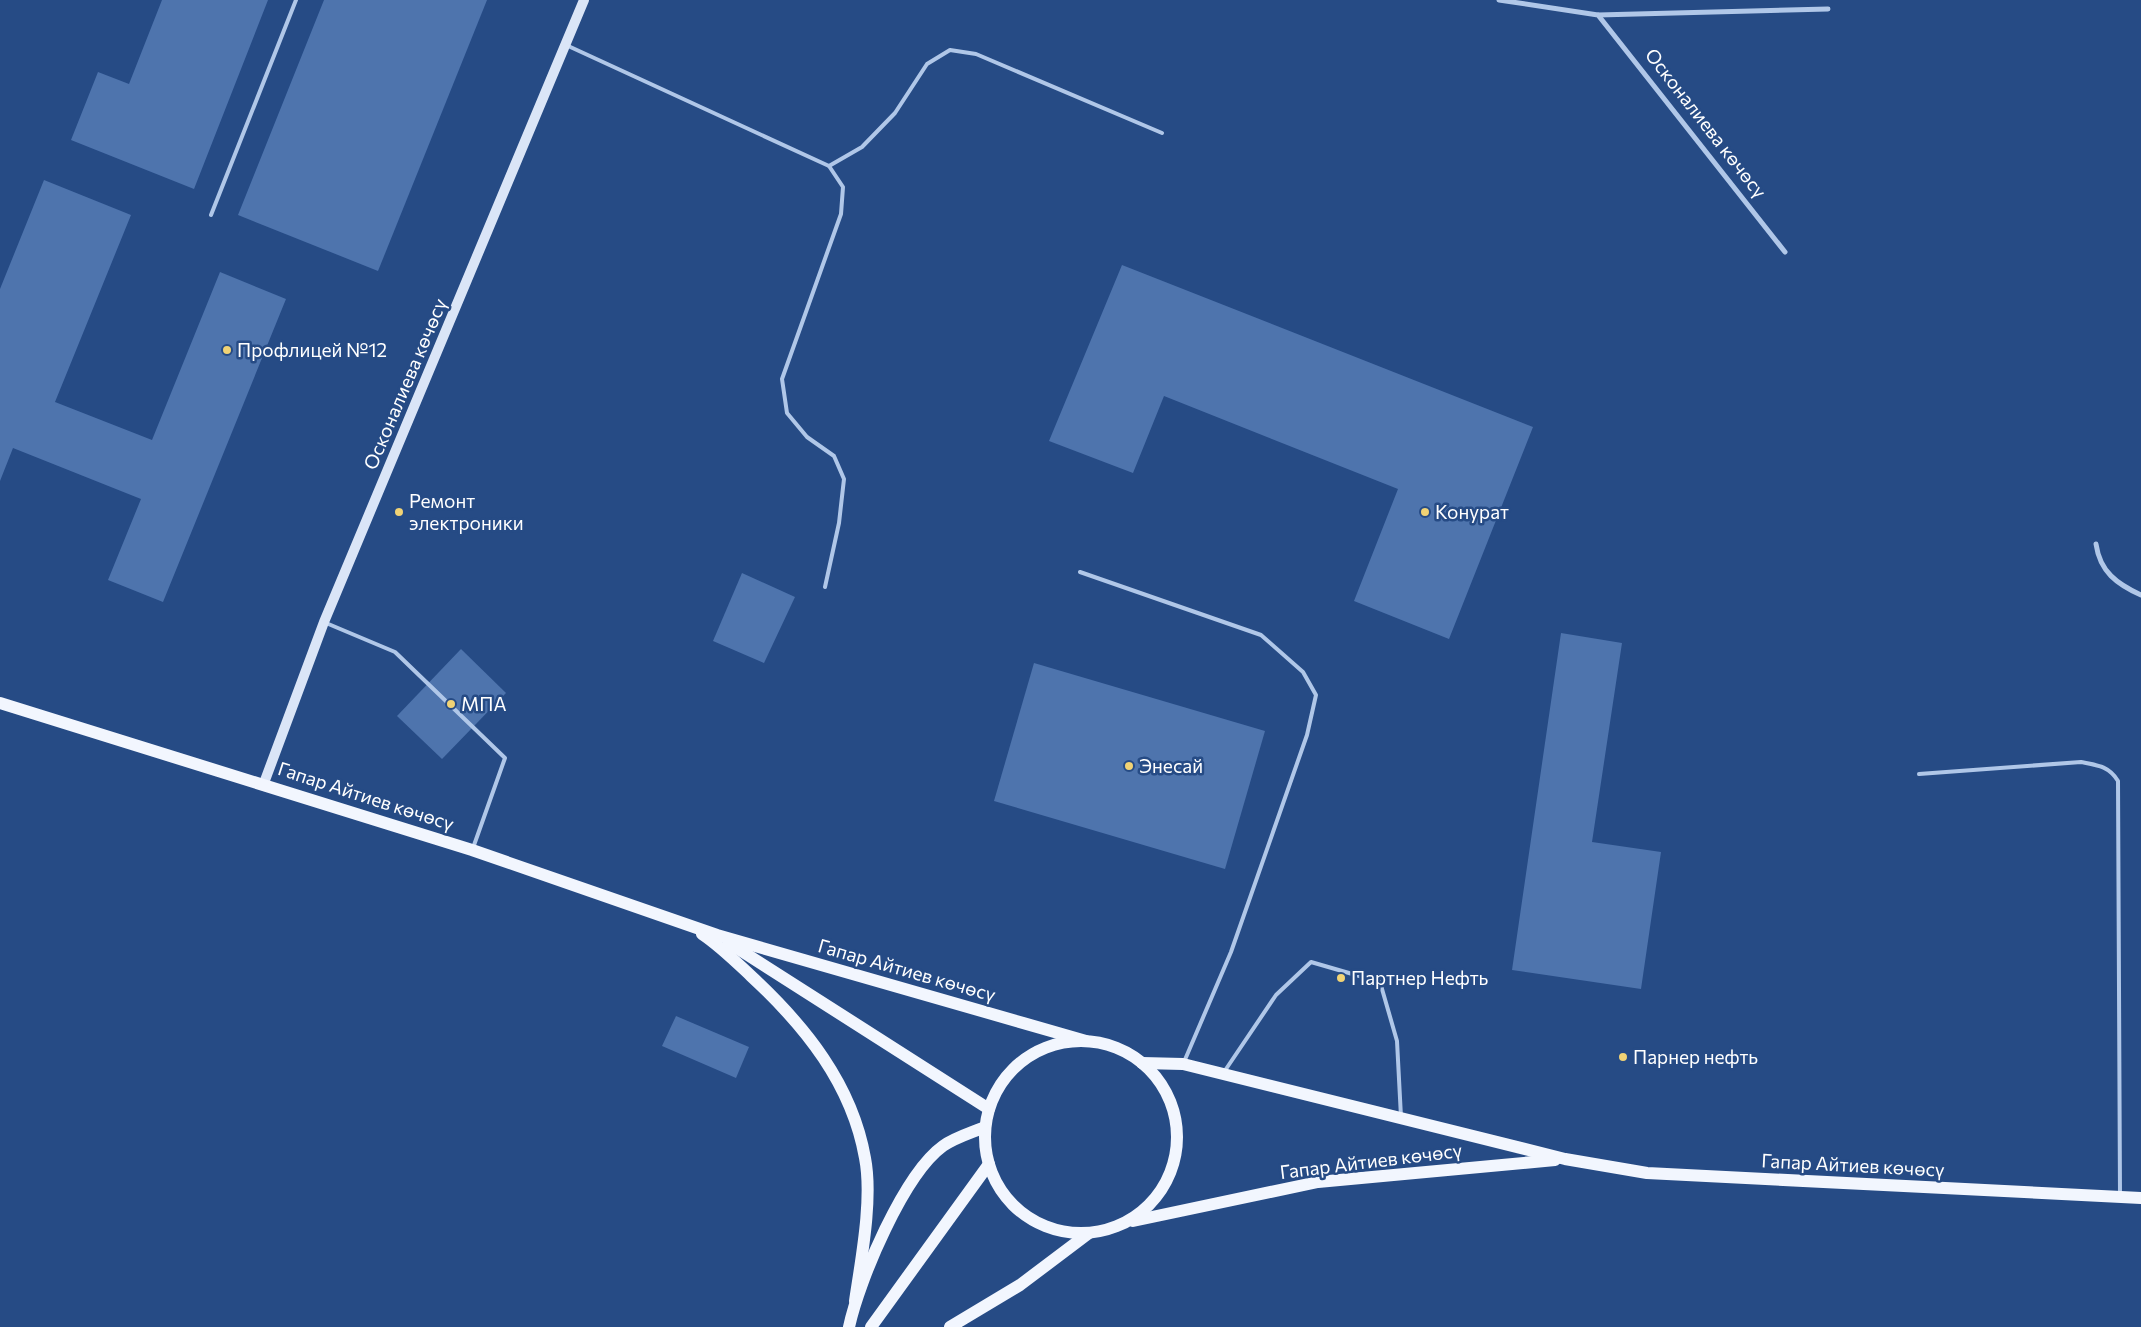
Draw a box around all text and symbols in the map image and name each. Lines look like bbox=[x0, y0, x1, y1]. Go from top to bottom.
street label: Осконалиева көчөсү bbox=[1641, 43, 1772, 202]
street label: Осконалиева көчөсү bbox=[358, 294, 451, 473]
place label: Профлицей №12 bbox=[237, 338, 387, 361]
marker: Профлицей №12 bbox=[221, 344, 233, 356]
place label: Ремонт электроники bbox=[409, 489, 524, 534]
place label: Конурат bbox=[1435, 500, 1509, 523]
marker: Ремонт электроники bbox=[393, 506, 405, 518]
marker: Конурат bbox=[1419, 506, 1431, 518]
place label: МПА bbox=[461, 692, 507, 715]
marker: МПА bbox=[445, 698, 457, 710]
place label: Энесай bbox=[1139, 754, 1203, 777]
street label: Гапар Айтиев көчөсү bbox=[275, 756, 457, 835]
marker: Энесай bbox=[1123, 760, 1135, 772]
street label: Гапар Айтиев көчөсү bbox=[816, 933, 999, 1006]
place label: Партнер Нефть bbox=[1351, 966, 1489, 989]
marker: Партнер Нефть bbox=[1335, 972, 1347, 984]
place label: Парнер нефть bbox=[1633, 1045, 1758, 1068]
marker: Парнер нефть bbox=[1617, 1051, 1629, 1063]
street label: Гапар Айтиев көчөсү bbox=[1278, 1138, 1464, 1183]
street label: Гапар Айтиев көчөсү bbox=[1761, 1148, 1946, 1181]

